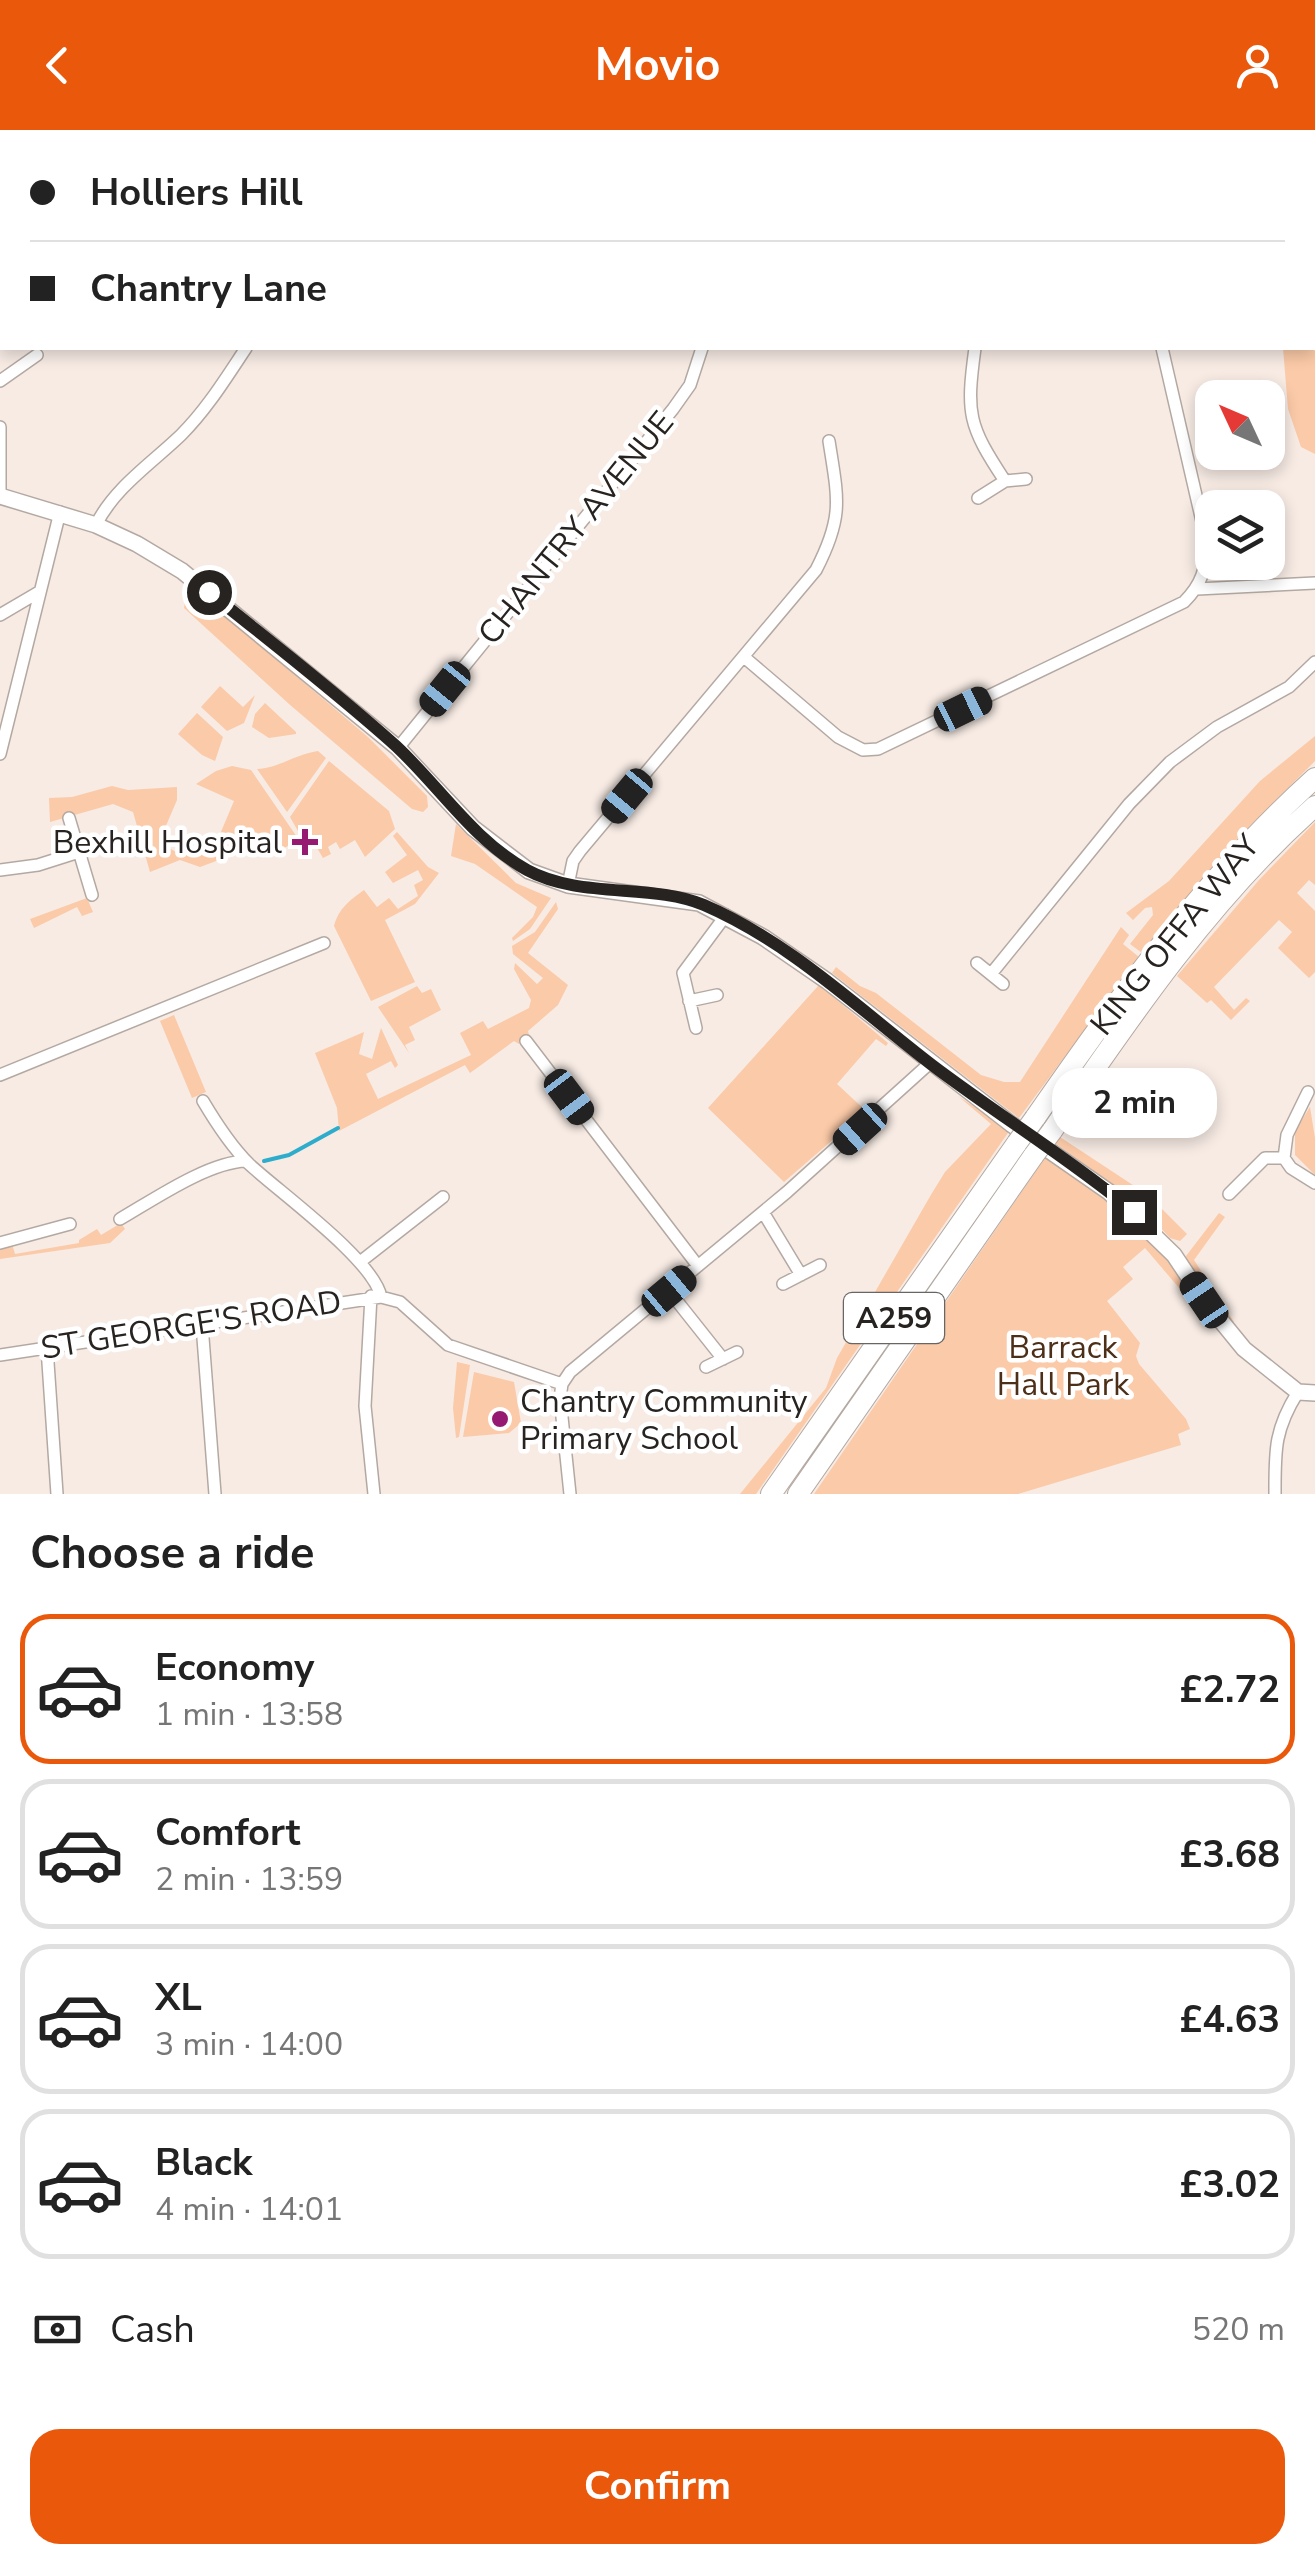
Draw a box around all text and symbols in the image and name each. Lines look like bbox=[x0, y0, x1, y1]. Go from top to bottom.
text: Movio bbox=[595, 35, 720, 96]
icon: back bbox=[30, 38, 85, 93]
icon: person bbox=[1230, 38, 1285, 93]
text: Holliers Hill bbox=[90, 167, 303, 218]
text: Chantry Lane bbox=[90, 263, 327, 314]
north arrow bbox=[1195, 380, 1285, 470]
map controls bbox=[1195, 380, 1285, 580]
street label: CHANTRY AVENUE bbox=[468, 402, 684, 654]
button: layers bbox=[1195, 490, 1285, 580]
route start bbox=[187, 570, 232, 615]
car bbox=[414, 656, 476, 722]
car bbox=[929, 682, 997, 736]
car bbox=[596, 763, 658, 829]
place label: Bexhill Hospital bbox=[53, 821, 283, 864]
street label: KING OFFA WAY bbox=[1081, 825, 1270, 1044]
marker: Bexhill Hospital bbox=[292, 829, 318, 855]
car bbox=[539, 1064, 599, 1130]
callout: 2 min bbox=[1052, 1067, 1216, 1137]
text: 2 min bbox=[1093, 1081, 1176, 1124]
car bbox=[828, 1098, 892, 1160]
route end bbox=[1112, 1190, 1157, 1235]
car bbox=[636, 1260, 702, 1322]
car bbox=[1175, 1267, 1233, 1333]
street label: ST GEORGE'S ROAD bbox=[38, 1280, 344, 1370]
road number: A259 bbox=[844, 1293, 944, 1343]
park label: Barrack Hall Park bbox=[997, 1326, 1130, 1406]
place label: Chantry Community Primary School bbox=[520, 1380, 808, 1460]
marker: Chantry Community Primary School bbox=[489, 1408, 511, 1430]
text: Choose a ride bbox=[30, 1523, 315, 1584]
text: Economy bbox=[155, 1642, 314, 1693]
icon: car bbox=[35, 1644, 125, 1734]
text: £2.72 bbox=[1179, 1664, 1280, 1715]
text: 1 min · 13:58 bbox=[155, 1693, 343, 1736]
text: Comfort bbox=[155, 1807, 300, 1858]
icon: car bbox=[35, 1809, 125, 1899]
text: £3.68 bbox=[1179, 1829, 1280, 1880]
text: 2 min · 13:59 bbox=[155, 1858, 343, 1901]
text: XL bbox=[155, 1972, 202, 2023]
icon: car bbox=[35, 1974, 125, 2064]
text: £4.63 bbox=[1179, 1994, 1280, 2045]
text: 3 min · 14:00 bbox=[155, 2023, 343, 2066]
text: Black bbox=[155, 2137, 252, 2188]
icon: car bbox=[35, 2139, 125, 2229]
text: £3.02 bbox=[1179, 2159, 1280, 2210]
text: 4 min · 14:01 bbox=[155, 2188, 343, 2231]
icon: cash bbox=[30, 2302, 85, 2357]
text: Cash bbox=[110, 2304, 195, 2355]
text: 520 m bbox=[1192, 2308, 1285, 2351]
button: Confirm bbox=[30, 2429, 1285, 2544]

